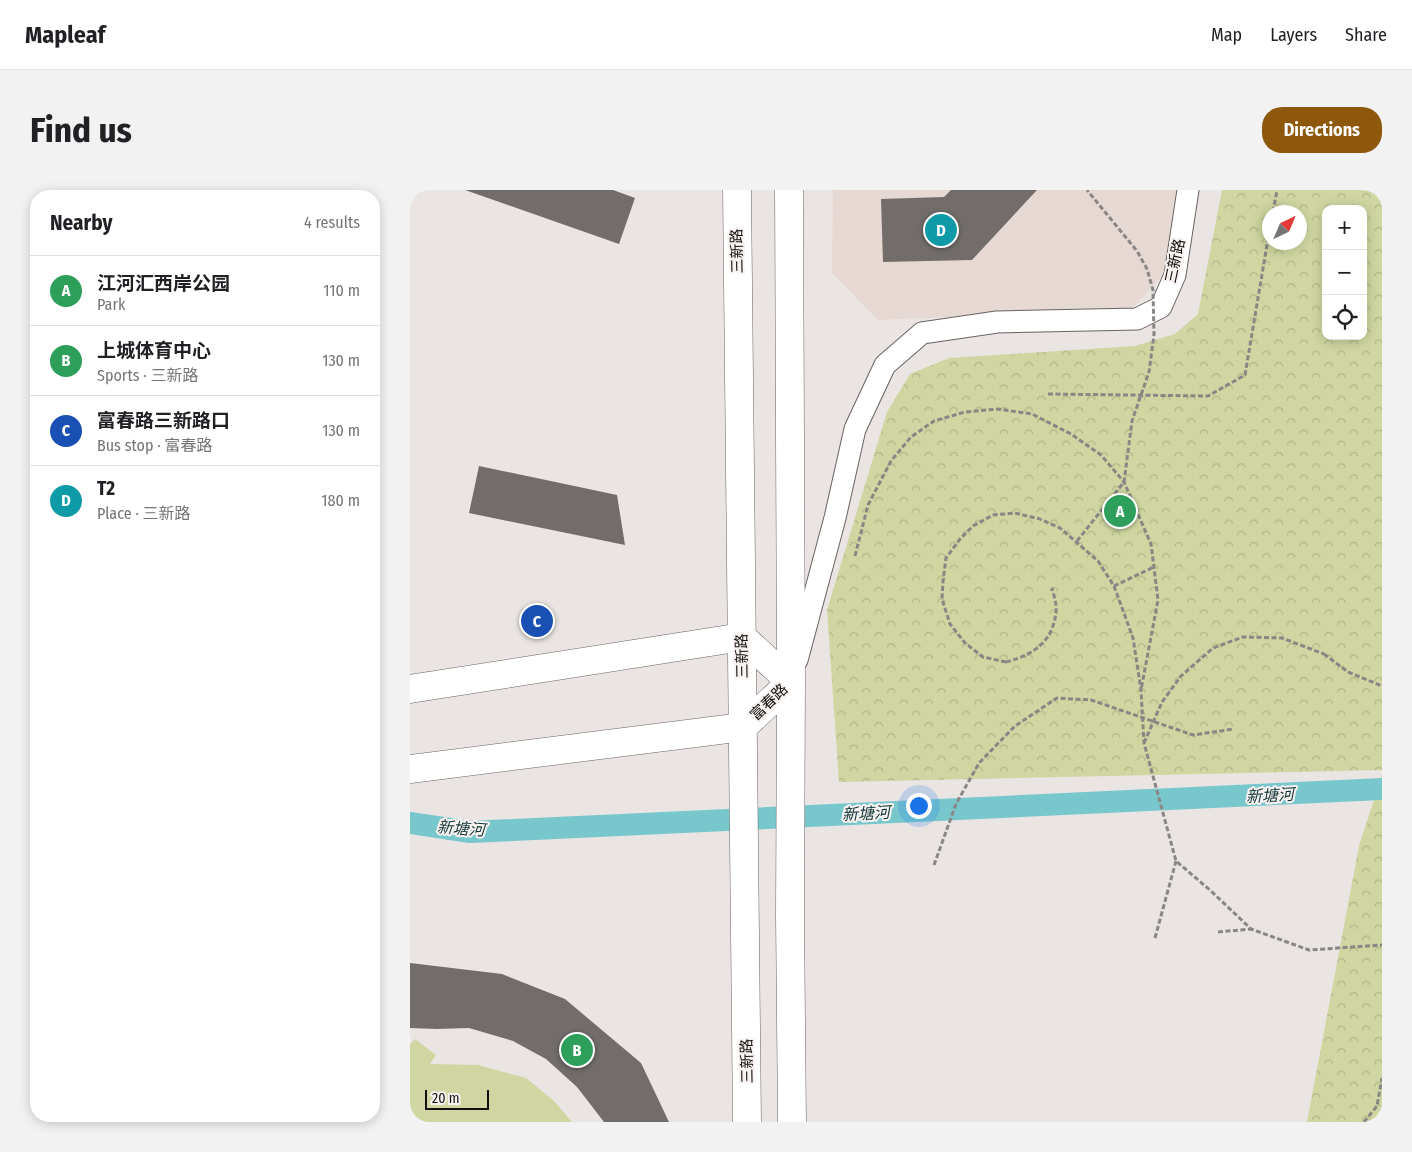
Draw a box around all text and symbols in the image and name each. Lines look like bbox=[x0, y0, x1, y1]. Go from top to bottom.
text: Mapleaf bbox=[25, 21, 105, 49]
text: Map bbox=[1211, 24, 1242, 46]
text: Layers bbox=[1270, 24, 1317, 46]
text: Share bbox=[1345, 24, 1387, 46]
button: Directions bbox=[1262, 107, 1382, 153]
text: Find us bbox=[30, 109, 132, 151]
north arrow bbox=[1262, 205, 1307, 250]
map controls bbox=[1322, 205, 1367, 340]
button: + bbox=[1322, 205, 1367, 250]
text: Nearby bbox=[50, 210, 112, 236]
pin: D bbox=[925, 211, 957, 249]
text: 4 results bbox=[304, 213, 360, 232]
street label: 三新路 bbox=[728, 228, 746, 274]
street label: 三新路 bbox=[1162, 237, 1188, 285]
button: − bbox=[1322, 250, 1367, 295]
text: 江河汇西岸公园 bbox=[97, 272, 230, 295]
text: A bbox=[62, 281, 70, 300]
text: 110 m bbox=[323, 281, 360, 300]
text: Park bbox=[97, 295, 125, 314]
button: locate bbox=[1322, 295, 1367, 340]
text: 上城体育中心 bbox=[97, 339, 211, 362]
text: B bbox=[62, 351, 70, 370]
text: 130 m bbox=[322, 351, 360, 370]
text: Sports · 三新路 bbox=[97, 366, 198, 385]
text: 富春路三新路口 bbox=[97, 409, 230, 432]
text: C bbox=[62, 421, 70, 440]
text: 130 m bbox=[322, 421, 360, 440]
text: Bus stop · 富春路 bbox=[97, 436, 212, 455]
text: T2 bbox=[97, 477, 115, 500]
text: D bbox=[61, 491, 71, 510]
text: 180 m bbox=[321, 491, 360, 510]
pin: A bbox=[1104, 492, 1136, 530]
text: Place · 三新路 bbox=[97, 504, 191, 523]
pin: C bbox=[521, 602, 553, 640]
street label: 三新路 bbox=[733, 633, 751, 679]
street label: 富春路 bbox=[747, 680, 791, 724]
water label: 新塘河 bbox=[1246, 785, 1297, 806]
your location bbox=[906, 793, 932, 819]
water label: 新塘河 bbox=[842, 803, 893, 824]
water label: 新塘河 bbox=[436, 817, 489, 840]
pin: B bbox=[561, 1031, 593, 1069]
street label: 三新路 bbox=[738, 1038, 756, 1084]
scale bar bbox=[425, 1087, 489, 1110]
text: 20 m bbox=[432, 1090, 460, 1107]

